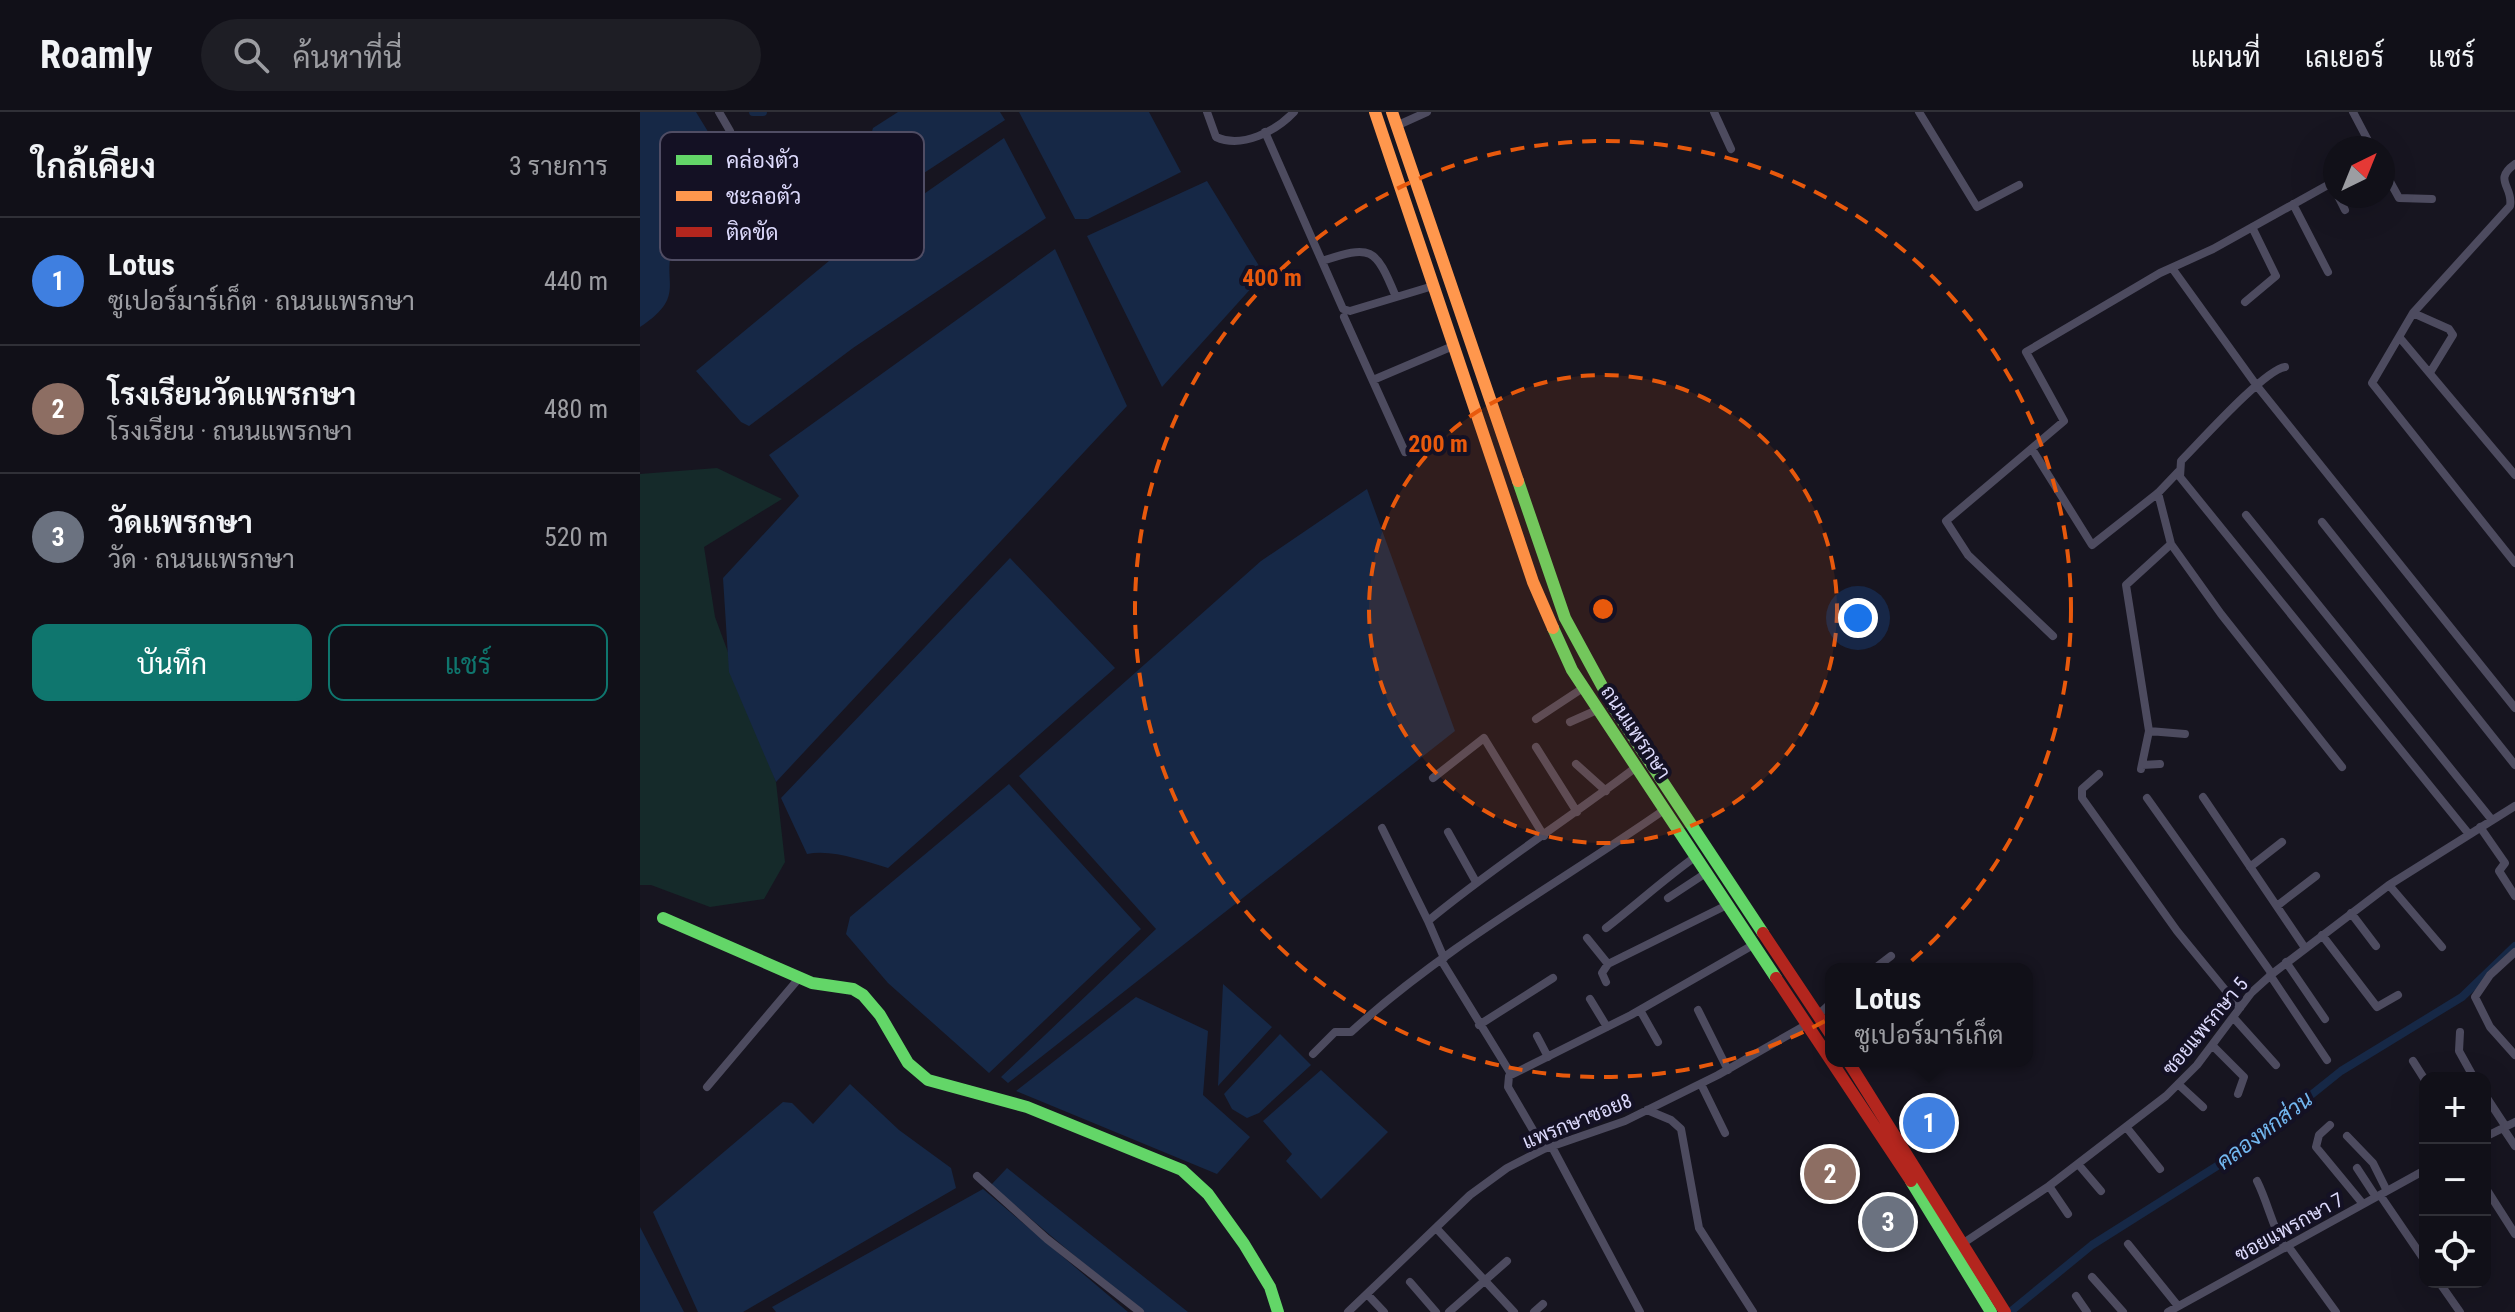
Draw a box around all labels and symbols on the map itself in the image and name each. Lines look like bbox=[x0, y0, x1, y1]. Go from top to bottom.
legend bbox=[660, 132, 924, 260]
north arrow bbox=[2323, 136, 2395, 208]
text: คล่องตัว bbox=[726, 147, 800, 173]
text: ชะลอตัว bbox=[726, 183, 801, 209]
text: ติดขัด bbox=[726, 219, 778, 245]
text: 400 m bbox=[1242, 264, 1302, 292]
text: 200 m bbox=[1408, 430, 1468, 458]
centre of rings bbox=[1589, 595, 1617, 623]
your location bbox=[1838, 598, 1878, 638]
street label: ถนนแพรกษา bbox=[1596, 681, 1676, 783]
street label: ซอยแพรกษา 5 bbox=[2157, 972, 2253, 1080]
water label: คลองหกส่วน bbox=[2211, 1086, 2317, 1175]
street label: แพรกษาซอย8 bbox=[1519, 1088, 1635, 1154]
pin: 1 bbox=[1903, 1093, 1955, 1153]
pin: 2 bbox=[1804, 1144, 1856, 1204]
street label: ซอยแพรกษา 7 bbox=[2231, 1187, 2347, 1267]
pin: 3 bbox=[1862, 1192, 1914, 1252]

